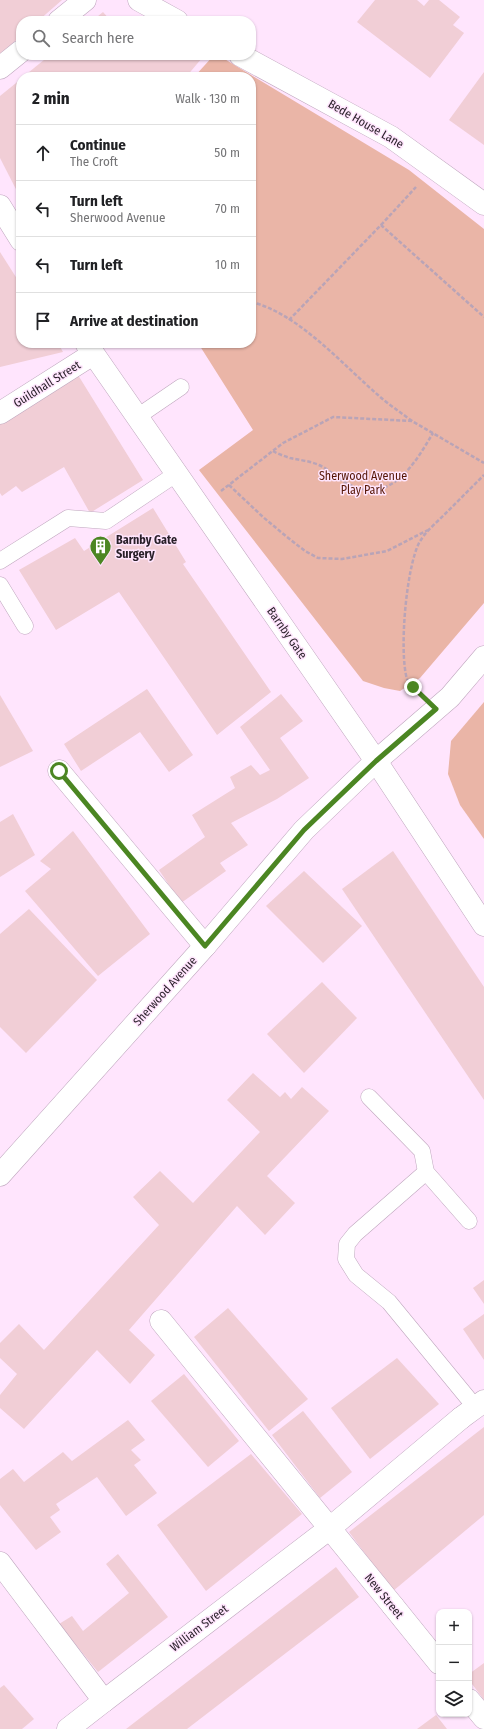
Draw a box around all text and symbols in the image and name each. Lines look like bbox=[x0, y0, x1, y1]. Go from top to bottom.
search box bbox=[16, 16, 256, 60]
icon: search bbox=[30, 27, 52, 49]
text: Search here bbox=[62, 29, 134, 47]
text: 2 min bbox=[32, 88, 70, 109]
text: Walk · 130 m bbox=[175, 91, 240, 106]
street label: Bede House Lane bbox=[326, 97, 406, 151]
text: Continue bbox=[70, 136, 126, 154]
icon: ahead bbox=[32, 142, 54, 164]
text: 50 m bbox=[214, 145, 240, 160]
text: The Croft bbox=[70, 154, 118, 169]
text: Turn left bbox=[70, 192, 123, 210]
icon: left bbox=[32, 198, 54, 220]
text: 70 m bbox=[215, 201, 240, 216]
text: Sherwood Avenue bbox=[70, 210, 166, 225]
icon: left bbox=[32, 254, 54, 276]
text: Turn left bbox=[70, 256, 123, 274]
text: 10 m bbox=[215, 257, 240, 272]
icon: arrive bbox=[32, 310, 54, 332]
text: Arrive at destination bbox=[70, 312, 198, 330]
street label: Guildhall Street bbox=[11, 358, 83, 410]
park label: Sherwood Avenue Play Park bbox=[319, 469, 407, 497]
place label: Barnby Gate Surgery bbox=[116, 533, 177, 561]
building icon: Barnby Gate Surgery bbox=[88, 534, 114, 567]
street label: Barnby Gate bbox=[264, 604, 310, 662]
route end bbox=[404, 678, 422, 696]
route start bbox=[50, 762, 68, 780]
street label: Sherwood Avenue bbox=[130, 953, 200, 1028]
street label: New Street bbox=[362, 1571, 406, 1621]
street label: William Street bbox=[167, 1602, 231, 1654]
map controls bbox=[436, 1609, 472, 1717]
button: + bbox=[436, 1609, 472, 1645]
button: − bbox=[436, 1645, 472, 1681]
button: layers bbox=[436, 1681, 472, 1717]

